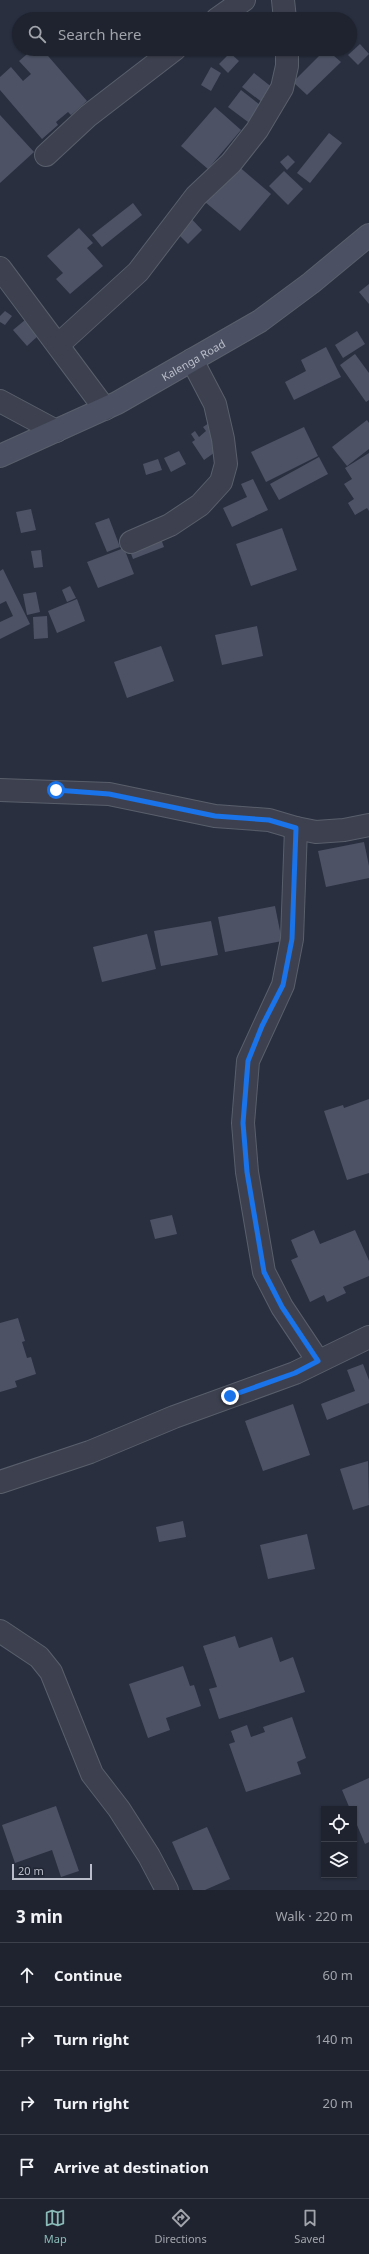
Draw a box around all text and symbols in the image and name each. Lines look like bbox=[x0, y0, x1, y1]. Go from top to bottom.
search box bbox=[12, 12, 357, 56]
icon: search bbox=[26, 23, 48, 45]
text: Search here bbox=[58, 24, 141, 44]
street label: Kalenga Road bbox=[158, 335, 228, 384]
route start bbox=[47, 781, 65, 799]
route end bbox=[221, 1387, 239, 1405]
map controls bbox=[321, 1806, 357, 1878]
button: locate bbox=[321, 1806, 357, 1842]
button: layers bbox=[321, 1842, 357, 1878]
scale bar bbox=[12, 1862, 92, 1881]
text: 20 m bbox=[18, 1863, 44, 1878]
text: 3 min bbox=[16, 1905, 63, 1928]
text: Walk · 220 m bbox=[275, 1907, 353, 1925]
icon: ahead bbox=[16, 1964, 38, 1986]
text: Continue bbox=[54, 1965, 122, 1985]
text: 60 m bbox=[323, 1966, 353, 1984]
icon: right bbox=[16, 2028, 38, 2050]
text: Turn right bbox=[54, 2029, 129, 2049]
text: 140 m bbox=[315, 2030, 353, 2048]
icon: right bbox=[16, 2092, 38, 2114]
text: Turn right bbox=[54, 2093, 129, 2113]
text: 20 m bbox=[323, 2094, 353, 2112]
icon: arrive bbox=[16, 2156, 38, 2178]
text: Arrive at destination bbox=[54, 2157, 209, 2177]
tab: Map bbox=[44, 2207, 67, 2246]
tab: Directions bbox=[154, 2207, 207, 2246]
tab: Saved bbox=[294, 2207, 325, 2246]

